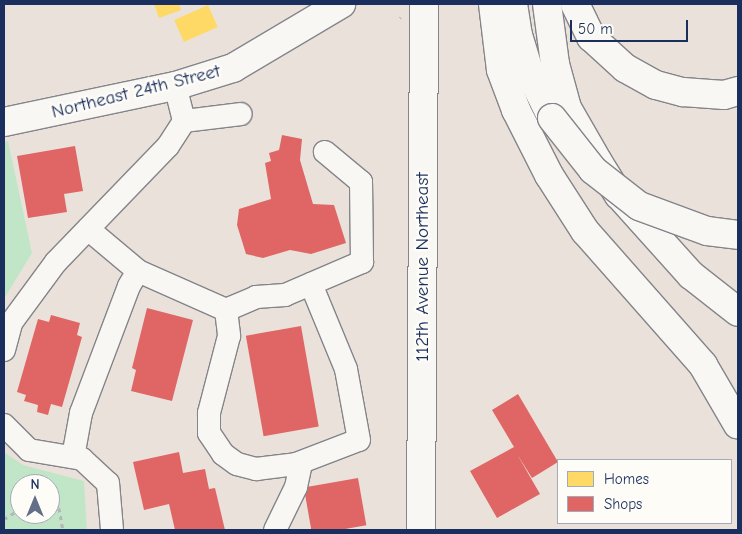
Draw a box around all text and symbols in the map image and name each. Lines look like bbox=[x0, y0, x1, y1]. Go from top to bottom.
scale bar bbox=[572, 10, 690, 42]
text: 50 m bbox=[578, 20, 613, 38]
street label: Northeast 24th Street bbox=[49, 60, 223, 124]
street label: 112th Avenue Northeast bbox=[412, 172, 434, 362]
legend bbox=[557, 459, 732, 524]
text: Homes bbox=[604, 470, 649, 488]
north arrow bbox=[10, 474, 60, 524]
text: N bbox=[30, 476, 40, 493]
text: Shops bbox=[604, 495, 642, 513]

